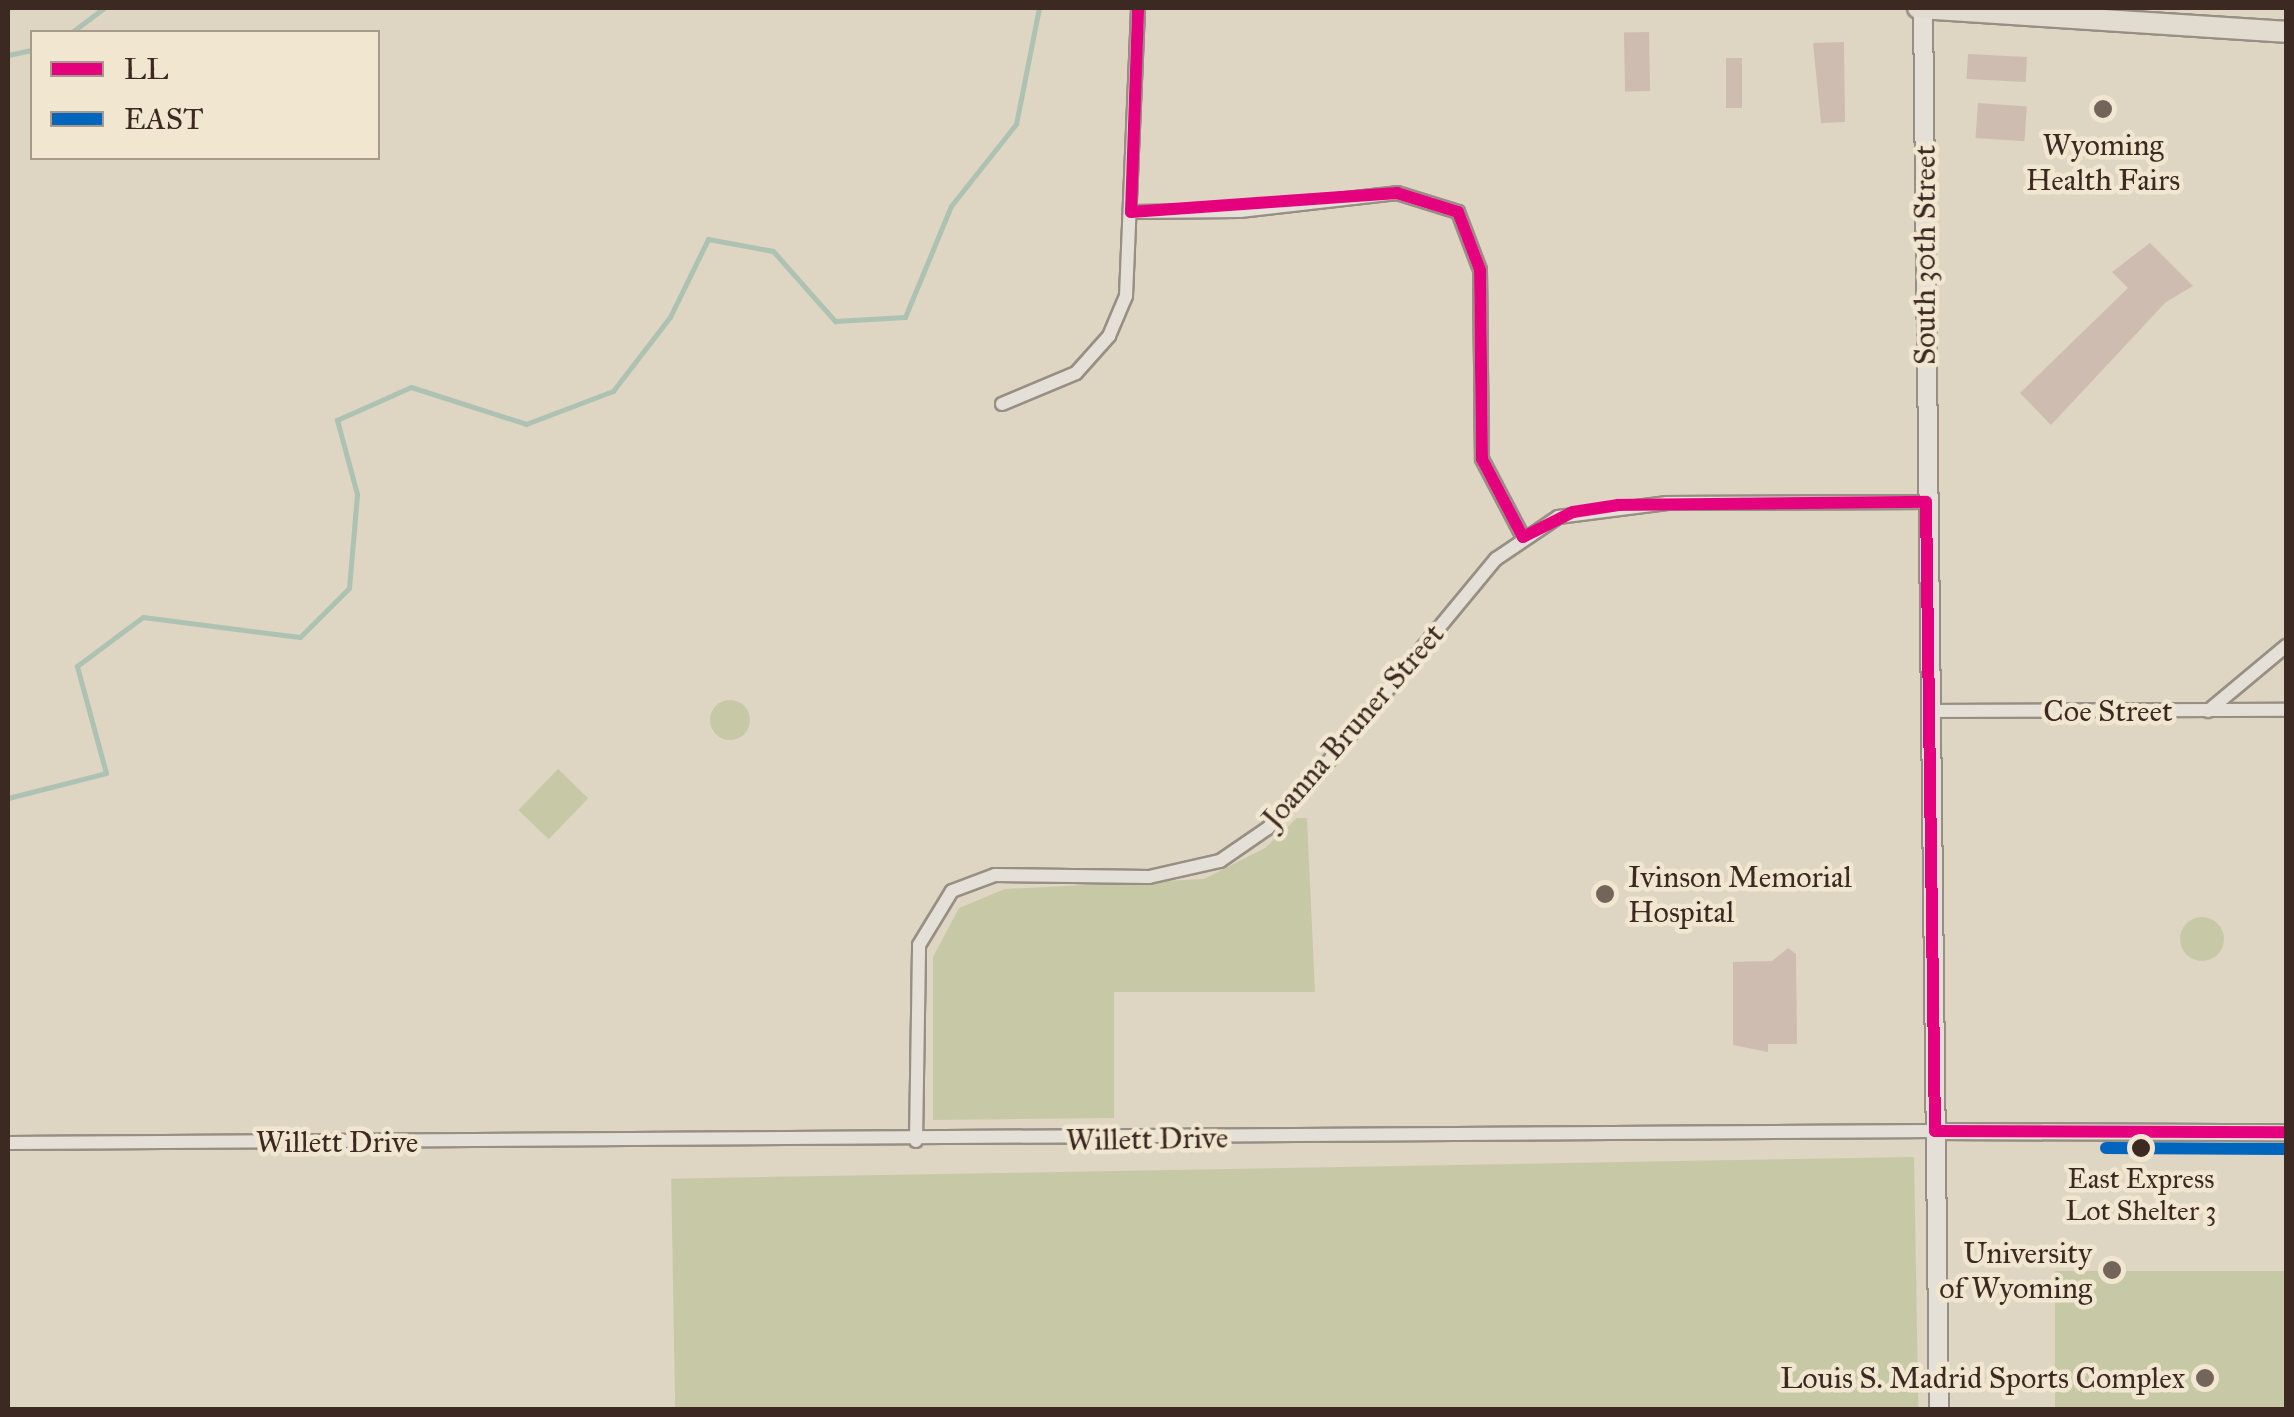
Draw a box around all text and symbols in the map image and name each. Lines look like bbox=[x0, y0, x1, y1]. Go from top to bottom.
legend bbox=[30, 30, 380, 160]
text: LL bbox=[124, 51, 168, 87]
marker: Wyoming Health Fairs bbox=[2090, 96, 2116, 122]
text: EAST bbox=[124, 101, 204, 137]
place label: Wyoming Health Fairs bbox=[2026, 127, 2180, 198]
street label: South 30th Street bbox=[1907, 145, 1943, 365]
street label: Joanna Bruner Street bbox=[1254, 616, 1452, 836]
street label: Coe Street bbox=[2043, 693, 2173, 729]
place label: Ivinson Memorial Hospital bbox=[1628, 859, 1852, 930]
marker: Ivinson Memorial Hospital bbox=[1592, 881, 1618, 907]
street label: Willett Drive bbox=[1065, 1120, 1229, 1158]
street label: Willett Drive bbox=[256, 1124, 418, 1160]
marker: East Express Lot Shelter 3 bbox=[2131, 1138, 2151, 1158]
place label: East Express Lot Shelter 3 bbox=[2066, 1162, 2216, 1228]
place label: University of Wyoming bbox=[1939, 1235, 2092, 1306]
marker: University of Wyoming bbox=[2101, 1259, 2123, 1281]
place label: Louis S. Madrid Sports Complex bbox=[1780, 1360, 2185, 1396]
marker: Louis S. Madrid Sports Complex bbox=[2194, 1367, 2216, 1389]

